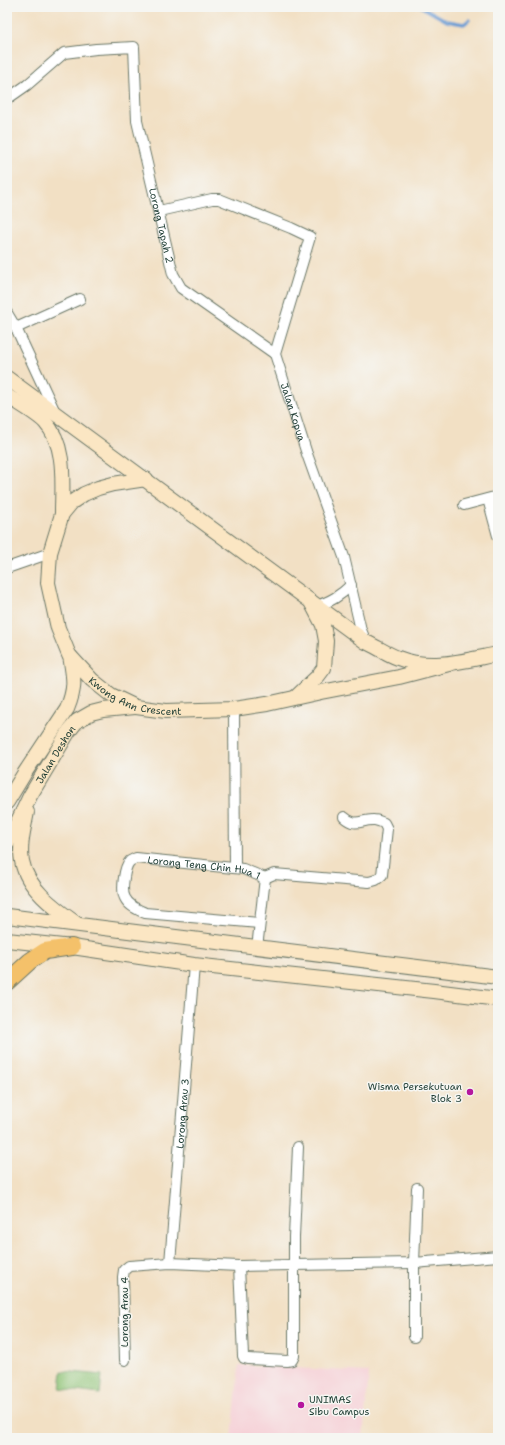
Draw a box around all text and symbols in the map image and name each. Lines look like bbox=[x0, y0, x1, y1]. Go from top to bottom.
street label: Lorong Tapah 2 bbox=[146, 187, 176, 264]
street label: Jalan Kopua bbox=[278, 381, 309, 444]
street label: Kwong Ann Crescent bbox=[86, 674, 182, 718]
street label: Jalan Deshon bbox=[33, 723, 78, 786]
street label: Lorong Teng Chin Hua 1 bbox=[147, 853, 262, 882]
street label: Lorong Arau 3 bbox=[173, 1078, 192, 1149]
place label: Wisma Persekutuan Blok 3 bbox=[368, 1080, 462, 1105]
marker: Wisma Persekutuan Blok 3 bbox=[465, 1087, 475, 1097]
street label: Lorong Arau 4 bbox=[118, 1277, 131, 1347]
place label: UNIMAS Sibu Campus bbox=[309, 1393, 369, 1418]
marker: UNIMAS Sibu Campus bbox=[296, 1400, 306, 1410]

